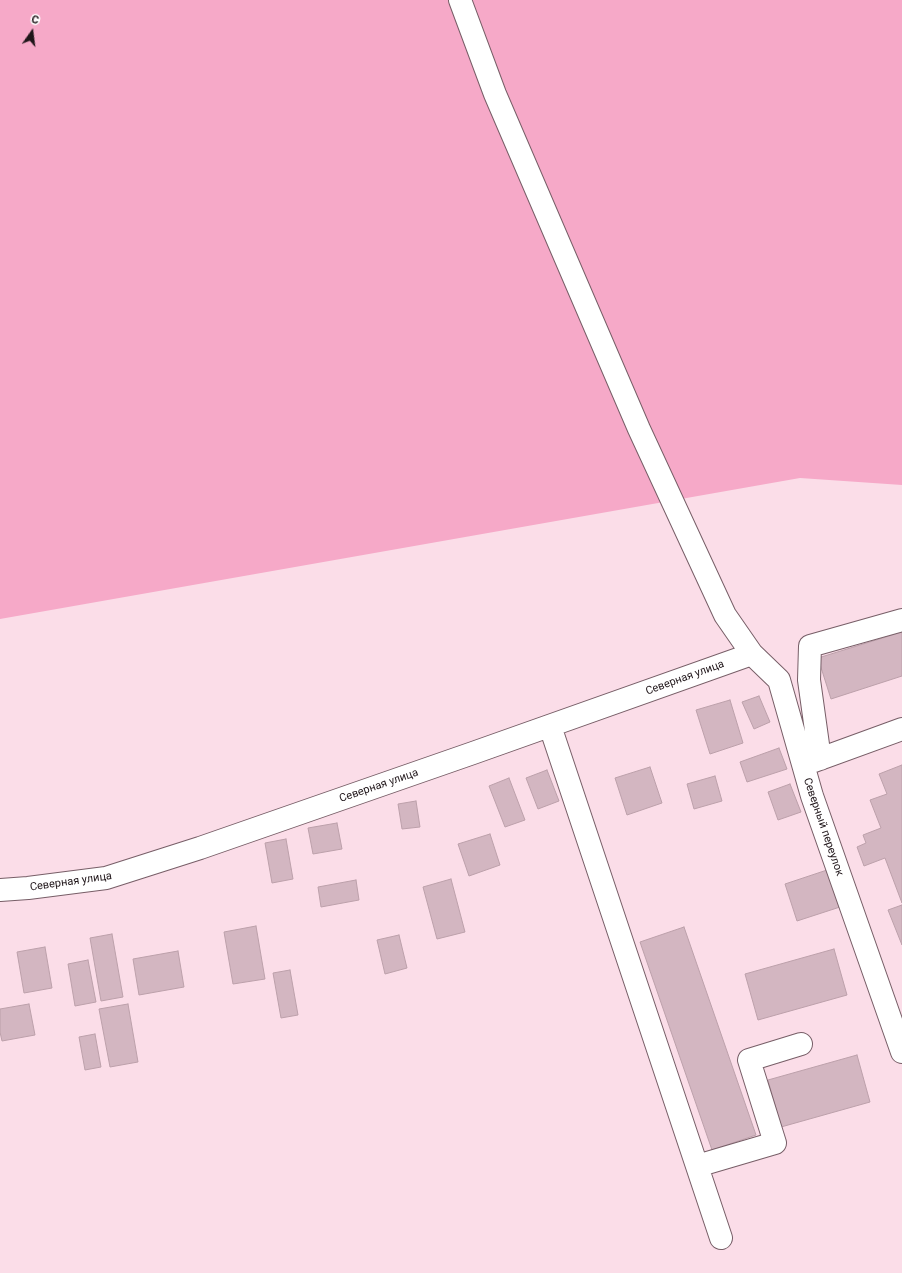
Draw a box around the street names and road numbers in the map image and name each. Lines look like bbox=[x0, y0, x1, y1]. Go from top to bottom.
street label: Северная улица bbox=[644, 658, 726, 698]
street label: Северная улица bbox=[338, 766, 420, 806]
street label: Северный переулок bbox=[800, 776, 846, 878]
street label: Северная улица bbox=[29, 870, 113, 894]

